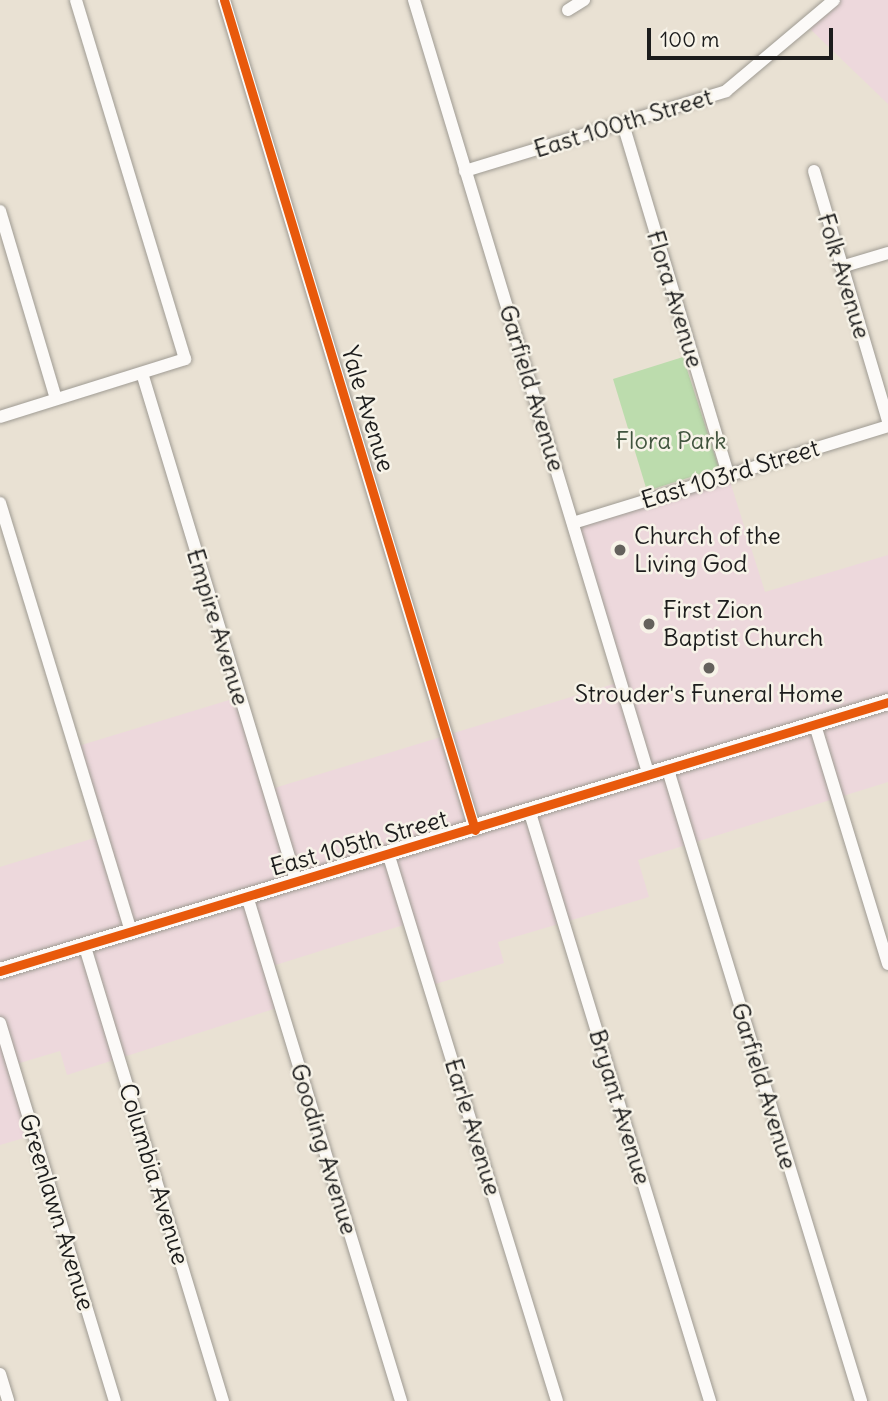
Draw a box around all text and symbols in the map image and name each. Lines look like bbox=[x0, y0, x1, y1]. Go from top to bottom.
scale bar bbox=[650, 14, 836, 58]
text: 100 m bbox=[660, 26, 719, 53]
street label: East 100th Street bbox=[530, 82, 716, 164]
street label: Folk Avenue bbox=[811, 210, 877, 342]
street label: Flora Avenue bbox=[640, 227, 710, 371]
street label: Garfield Avenue bbox=[493, 301, 571, 475]
street label: Yale Avenue bbox=[335, 343, 401, 475]
park label: Flora Park bbox=[616, 427, 726, 455]
street label: East 103rd Street bbox=[638, 433, 822, 515]
place label: Church of the Living God bbox=[634, 522, 781, 578]
marker: Church of the Living God bbox=[612, 542, 628, 558]
street label: Empire Avenue bbox=[181, 545, 255, 709]
place label: First Zion Baptist Church bbox=[663, 596, 823, 652]
marker: First Zion Baptist Church bbox=[641, 616, 657, 632]
marker: Strouder's Funeral Home bbox=[701, 660, 717, 676]
place label: Strouder's Funeral Home bbox=[575, 680, 843, 708]
street label: East 105th Street bbox=[267, 804, 451, 882]
street label: Garfield Avenue bbox=[725, 999, 803, 1173]
street label: Bryant Avenue bbox=[583, 1026, 657, 1188]
street label: Earle Avenue bbox=[439, 1055, 507, 1199]
street label: Gooding Avenue bbox=[284, 1060, 364, 1238]
street label: Columbia Avenue bbox=[113, 1080, 195, 1268]
street label: Greenlawn Avenue bbox=[13, 1110, 101, 1314]

